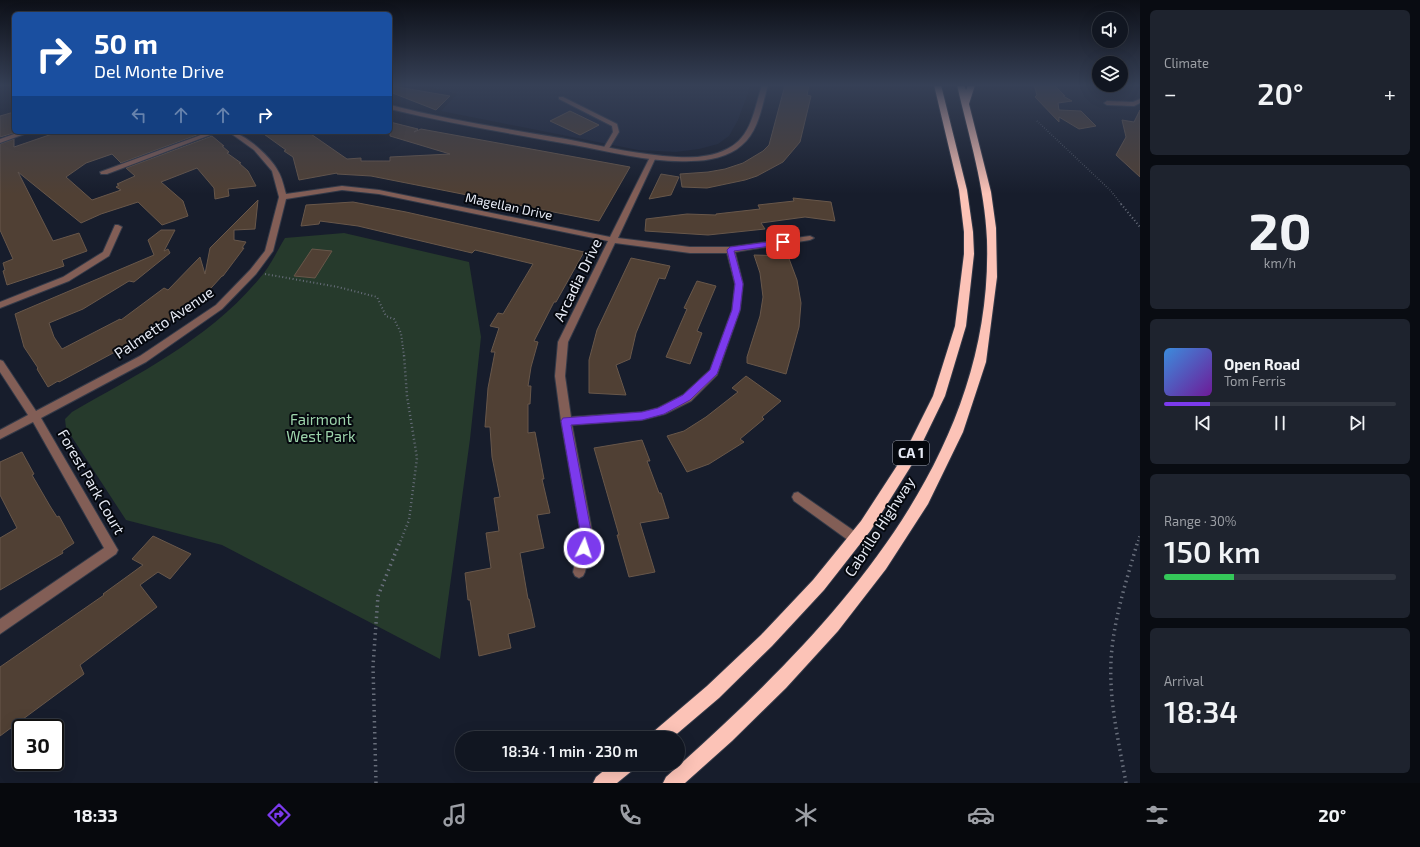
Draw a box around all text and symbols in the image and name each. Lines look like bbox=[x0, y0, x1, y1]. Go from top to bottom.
map controls bbox=[1092, 12, 1128, 92]
button: sound bbox=[1092, 12, 1128, 48]
text: 50 m bbox=[94, 26, 158, 60]
icon: right bbox=[28, 28, 80, 80]
text: Climate bbox=[1164, 55, 1209, 71]
button: layers bbox=[1092, 56, 1128, 92]
text: Del Monte Drive bbox=[94, 60, 224, 82]
text: 20° bbox=[1257, 75, 1304, 111]
text: − bbox=[1164, 80, 1177, 106]
text: + bbox=[1384, 80, 1396, 106]
icon: left bbox=[128, 104, 150, 126]
icon: ahead bbox=[170, 104, 192, 126]
icon: ahead bbox=[212, 104, 234, 126]
icon: right bbox=[254, 104, 276, 126]
street label: Magellan Drive bbox=[464, 189, 554, 223]
text: 20 bbox=[1248, 198, 1312, 260]
pin bbox=[766, 225, 800, 259]
icon: arrive bbox=[772, 231, 794, 253]
street label: Arcadia Drive bbox=[549, 235, 605, 324]
text: km/h bbox=[1264, 255, 1296, 271]
street label: Palmetto Avenue bbox=[110, 282, 217, 362]
text: Open Road bbox=[1224, 355, 1300, 373]
text: Tom Ferris bbox=[1224, 373, 1286, 389]
park label: Fairmont West Park bbox=[286, 410, 356, 445]
icon: previous bbox=[1192, 412, 1214, 434]
icon: pause bbox=[1269, 412, 1291, 434]
icon: next bbox=[1346, 412, 1368, 434]
street label: Forest Park Court bbox=[55, 426, 129, 537]
road number: CA 1 bbox=[893, 441, 929, 465]
street label: Cabrillo Highway bbox=[840, 473, 918, 580]
text: Range · 30% bbox=[1164, 513, 1236, 529]
position arrow bbox=[563, 527, 605, 569]
text: 150 km bbox=[1164, 533, 1261, 569]
text: Arrival bbox=[1164, 673, 1204, 689]
text: 18:34 bbox=[1164, 693, 1238, 729]
speed limit sign: 30 bbox=[12, 719, 64, 771]
text: 18:34 · 1 min · 230 m bbox=[502, 742, 638, 760]
icon: directions bbox=[265, 801, 293, 829]
icon: music bbox=[441, 801, 469, 829]
icon: phone bbox=[616, 801, 644, 829]
icon: climate bbox=[792, 801, 820, 829]
icon: car bbox=[967, 801, 995, 829]
icon: filters bbox=[1143, 801, 1171, 829]
text: 18:33 bbox=[74, 804, 118, 826]
text: 20° bbox=[1318, 804, 1346, 826]

